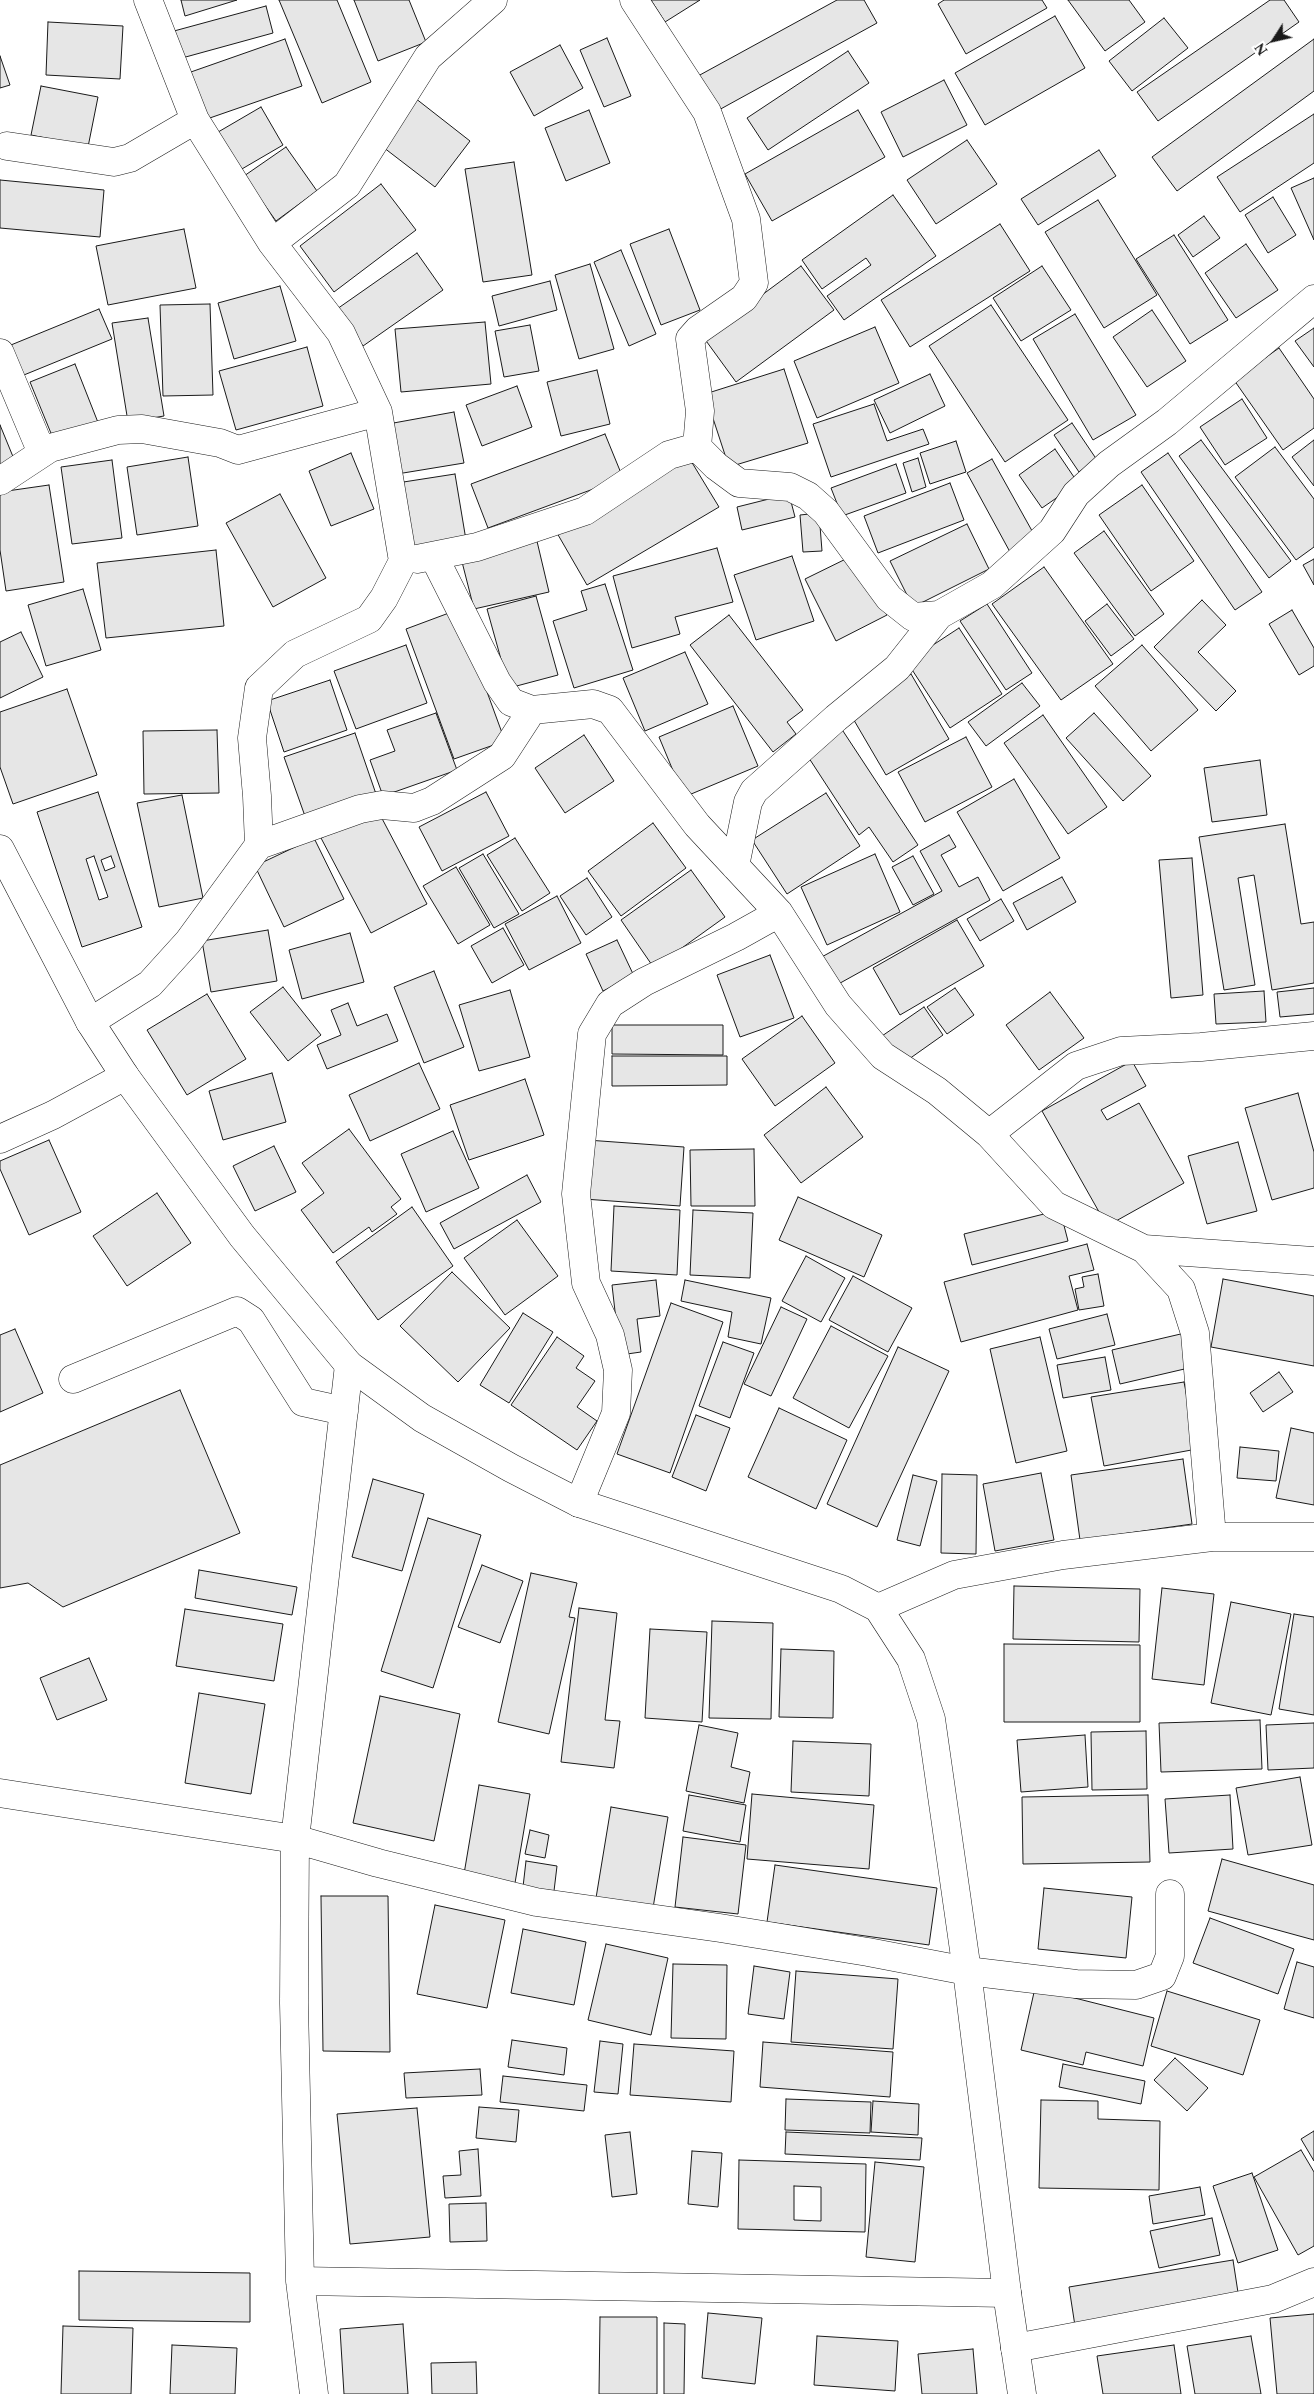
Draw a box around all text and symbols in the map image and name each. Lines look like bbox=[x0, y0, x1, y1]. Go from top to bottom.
north arrow bbox=[1249, 15, 1299, 65]
text: N bbox=[1249, 38, 1273, 60]

